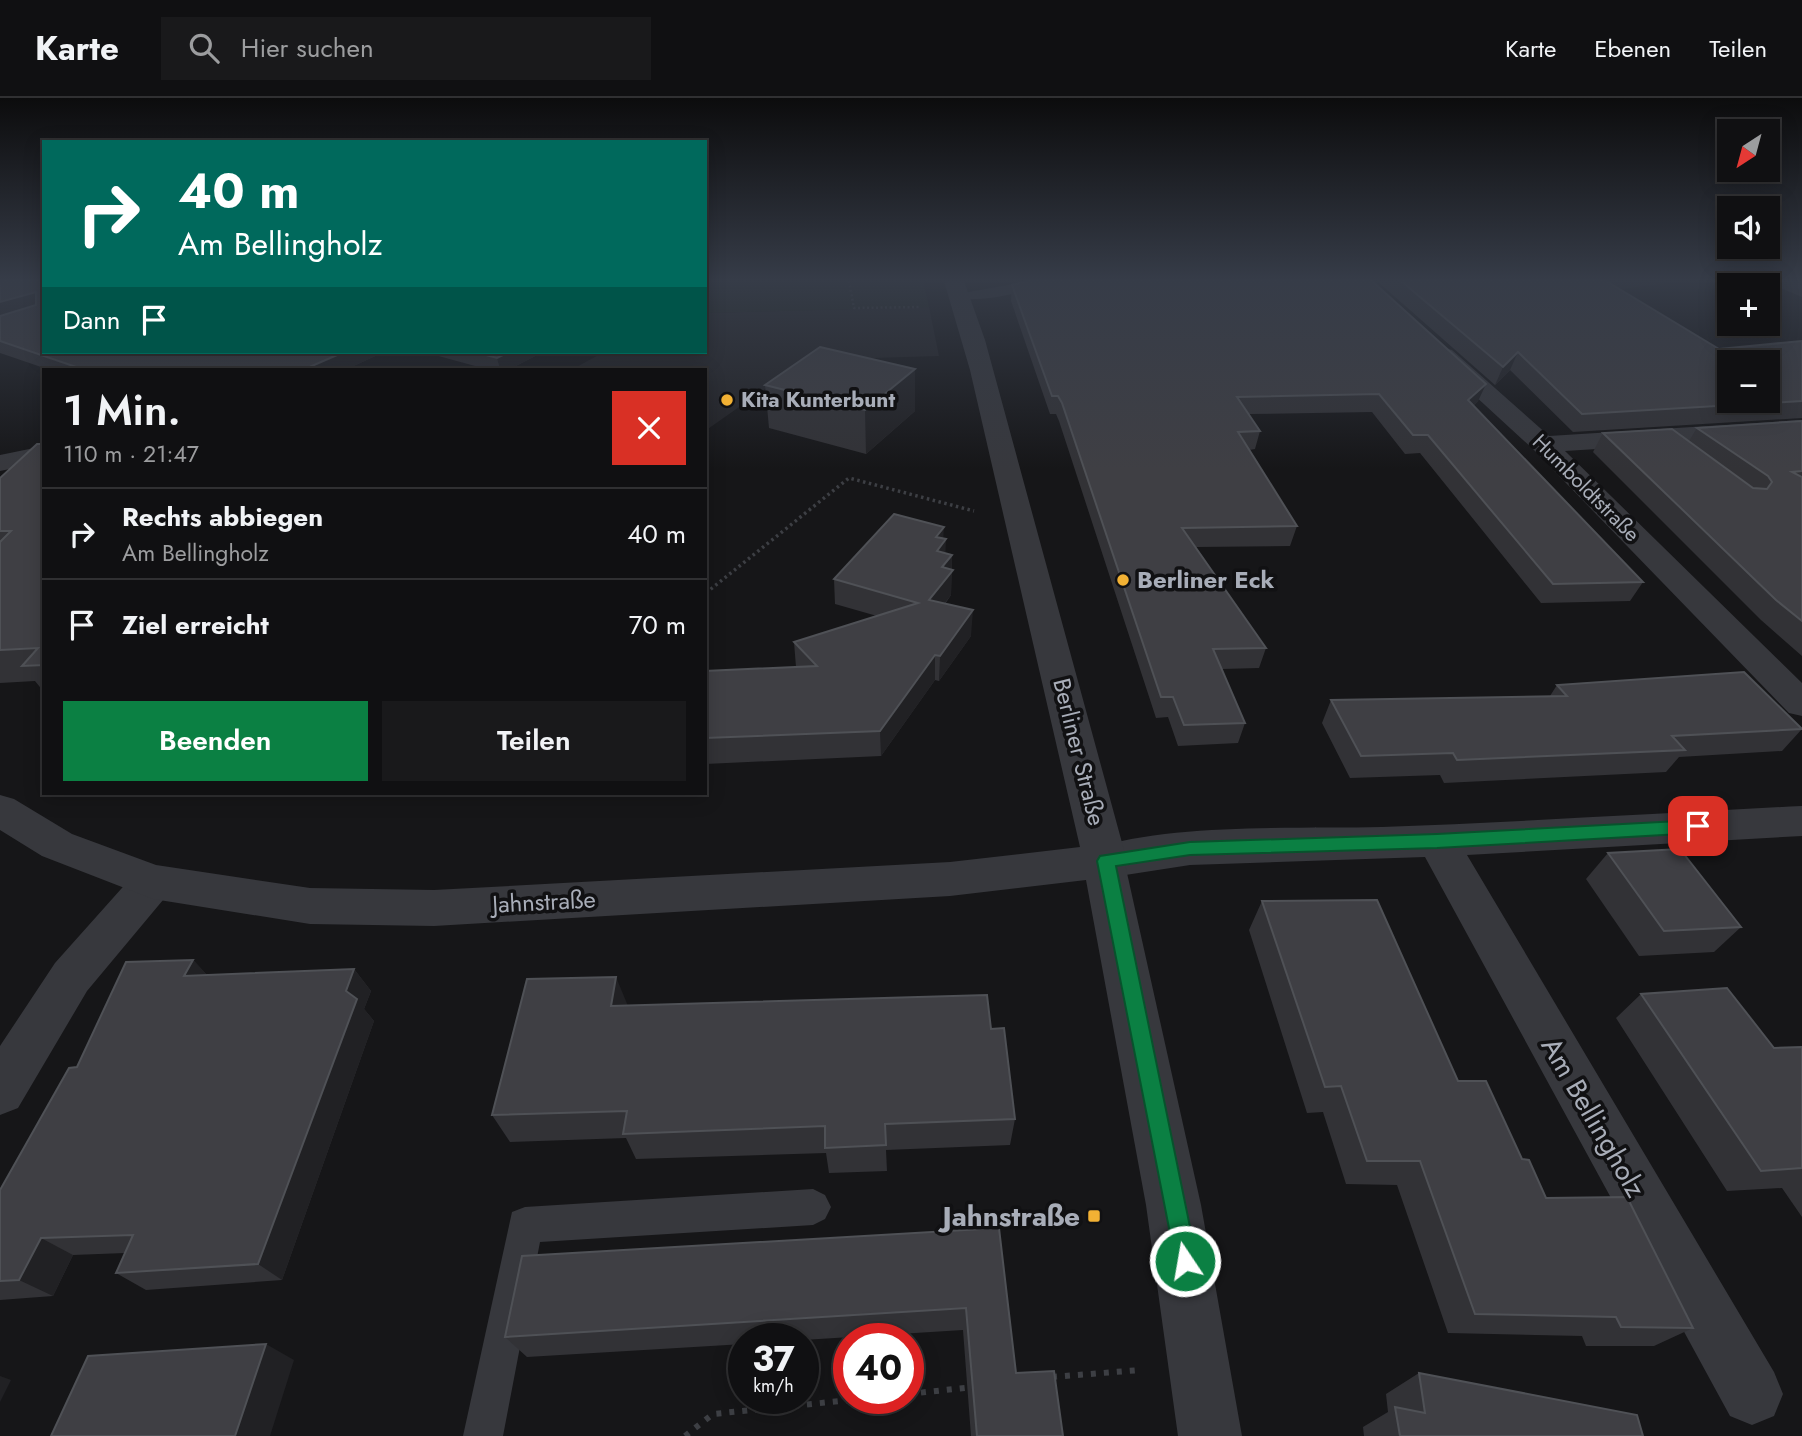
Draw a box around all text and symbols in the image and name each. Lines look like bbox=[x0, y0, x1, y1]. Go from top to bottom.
search box bbox=[161, 17, 651, 80]
text: Karte bbox=[35, 25, 119, 72]
icon: search bbox=[185, 29, 223, 67]
text: Hier suchen bbox=[241, 29, 374, 67]
text: Karte bbox=[1505, 31, 1556, 66]
text: Ebenen bbox=[1594, 31, 1671, 66]
text: Teilen bbox=[1709, 31, 1767, 66]
north arrow bbox=[1717, 119, 1780, 182]
map controls bbox=[1717, 119, 1780, 413]
text: 40 m bbox=[178, 156, 300, 226]
icon: right bbox=[63, 168, 154, 259]
button: sound bbox=[1717, 196, 1780, 259]
text: Am Bellingholz bbox=[178, 221, 382, 267]
button: + bbox=[1717, 273, 1780, 336]
text: Dann bbox=[63, 301, 121, 339]
icon: arrive bbox=[135, 301, 173, 339]
button: − bbox=[1717, 350, 1780, 413]
text: 1 Min. bbox=[63, 380, 181, 441]
place label: Kita Kunterbunt bbox=[741, 385, 895, 415]
button: close bbox=[612, 391, 686, 465]
marker: Kita Kunterbunt bbox=[719, 392, 735, 408]
street label: Humboldtstraße bbox=[1525, 427, 1647, 549]
text: 110 m · 21:47 bbox=[63, 437, 199, 471]
text: Rechts abbiegen bbox=[122, 498, 323, 536]
icon: right bbox=[63, 515, 101, 553]
text: 40 m bbox=[627, 515, 686, 553]
text: Am Bellingholz bbox=[122, 536, 269, 570]
place label: Berliner Eck bbox=[1137, 562, 1275, 597]
marker: Berliner Eck bbox=[1115, 572, 1131, 588]
icon: arrive bbox=[63, 606, 101, 644]
text: Ziel erreicht bbox=[122, 606, 269, 644]
text: 70 m bbox=[629, 606, 686, 644]
street label: Berliner Straße bbox=[1044, 675, 1115, 829]
button: Beenden bbox=[63, 701, 368, 781]
button: Teilen bbox=[382, 701, 686, 781]
pin bbox=[1668, 796, 1728, 856]
icon: arrive bbox=[1679, 807, 1717, 845]
street label: Jahnstraße bbox=[488, 881, 597, 922]
street label: Am Bellingholz bbox=[1531, 1030, 1656, 1205]
place label: Jahnstraße bbox=[937, 1196, 1080, 1237]
marker: Jahnstraße bbox=[1086, 1208, 1102, 1224]
position arrow bbox=[1148, 1224, 1222, 1298]
speed limit sign: 40 bbox=[833, 1323, 924, 1414]
text: 37 bbox=[752, 1334, 795, 1384]
text: km/h bbox=[753, 1373, 794, 1399]

